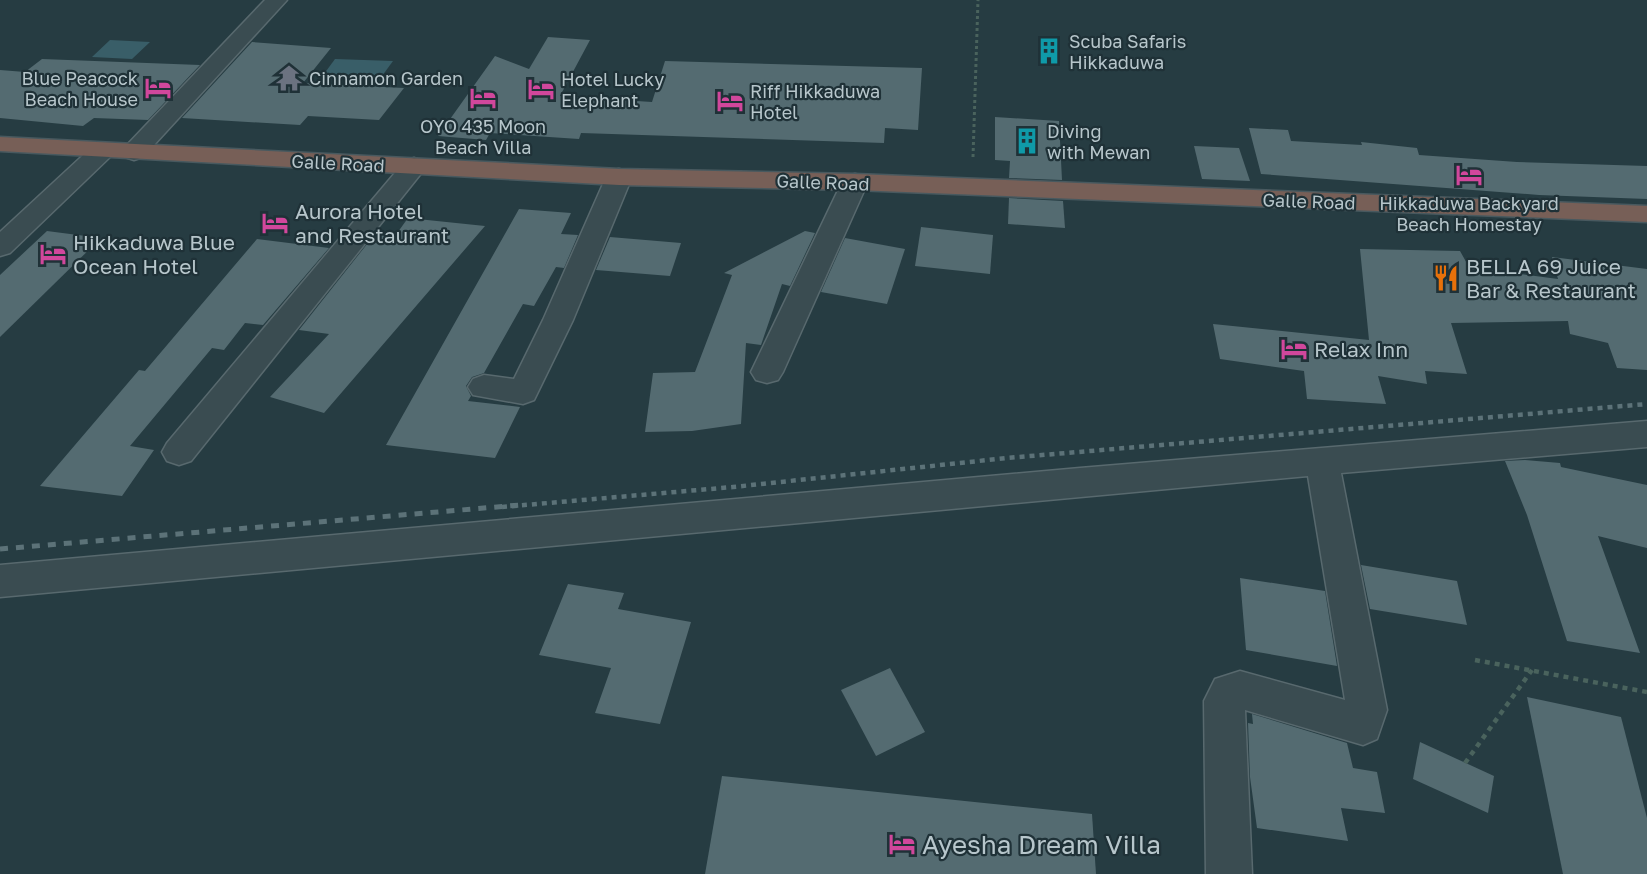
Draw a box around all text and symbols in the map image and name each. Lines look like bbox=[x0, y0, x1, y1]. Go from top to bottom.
place label: Scuba Safaris Hikkaduwa bbox=[1069, 30, 1186, 73]
building icon: Scuba Safaris Hikkaduwa bbox=[1034, 36, 1064, 66]
temple icon: Cinnamon Garden bbox=[274, 63, 304, 93]
place label: Blue Peacock Beach House bbox=[22, 67, 138, 110]
place label: Cinnamon Garden bbox=[309, 67, 463, 89]
place label: Hotel Lucky Elephant bbox=[561, 68, 664, 111]
hotel icon: Blue Peacock Beach House bbox=[143, 73, 173, 103]
hotel icon: Hotel Lucky Elephant bbox=[526, 74, 556, 104]
place label: Riff Hikkaduwa Hotel bbox=[750, 80, 880, 123]
hotel icon: OYO 435 Moon Beach Villa bbox=[468, 83, 498, 113]
hotel icon: Riff Hikkaduwa Hotel bbox=[715, 86, 745, 116]
place label: OYO 435 Moon Beach Villa bbox=[420, 115, 546, 158]
place label: Diving with Mewan bbox=[1047, 120, 1150, 163]
building icon: Diving with Mewan bbox=[1012, 126, 1042, 156]
street label: Galle Road bbox=[291, 150, 385, 176]
hotel icon: Hikkaduwa Backyard Beach Homestay bbox=[1454, 160, 1484, 190]
street label: Galle Road bbox=[776, 169, 870, 195]
street label: Galle Road bbox=[1262, 188, 1356, 214]
place label: Hikkaduwa Backyard Beach Homestay bbox=[1379, 192, 1559, 235]
place label: Aurora Hotel and Restaurant bbox=[295, 198, 449, 248]
hotel icon: Aurora Hotel and Restaurant bbox=[260, 208, 290, 238]
place label: Hikkaduwa Blue Ocean Hotel bbox=[73, 229, 235, 279]
hotel icon: Hikkaduwa Blue Ocean Hotel bbox=[38, 239, 68, 269]
place label: BELLA 69 Juice Bar & Restaurant bbox=[1466, 253, 1636, 303]
restaurant icon: BELLA 69 Juice Bar & Restaurant bbox=[1431, 263, 1461, 293]
hotel icon: Relax Inn bbox=[1279, 334, 1309, 364]
place label: Relax Inn bbox=[1314, 336, 1408, 362]
hotel icon: Ayesha Dream Villa bbox=[887, 829, 917, 859]
place label: Ayesha Dream Villa bbox=[922, 829, 1161, 860]

